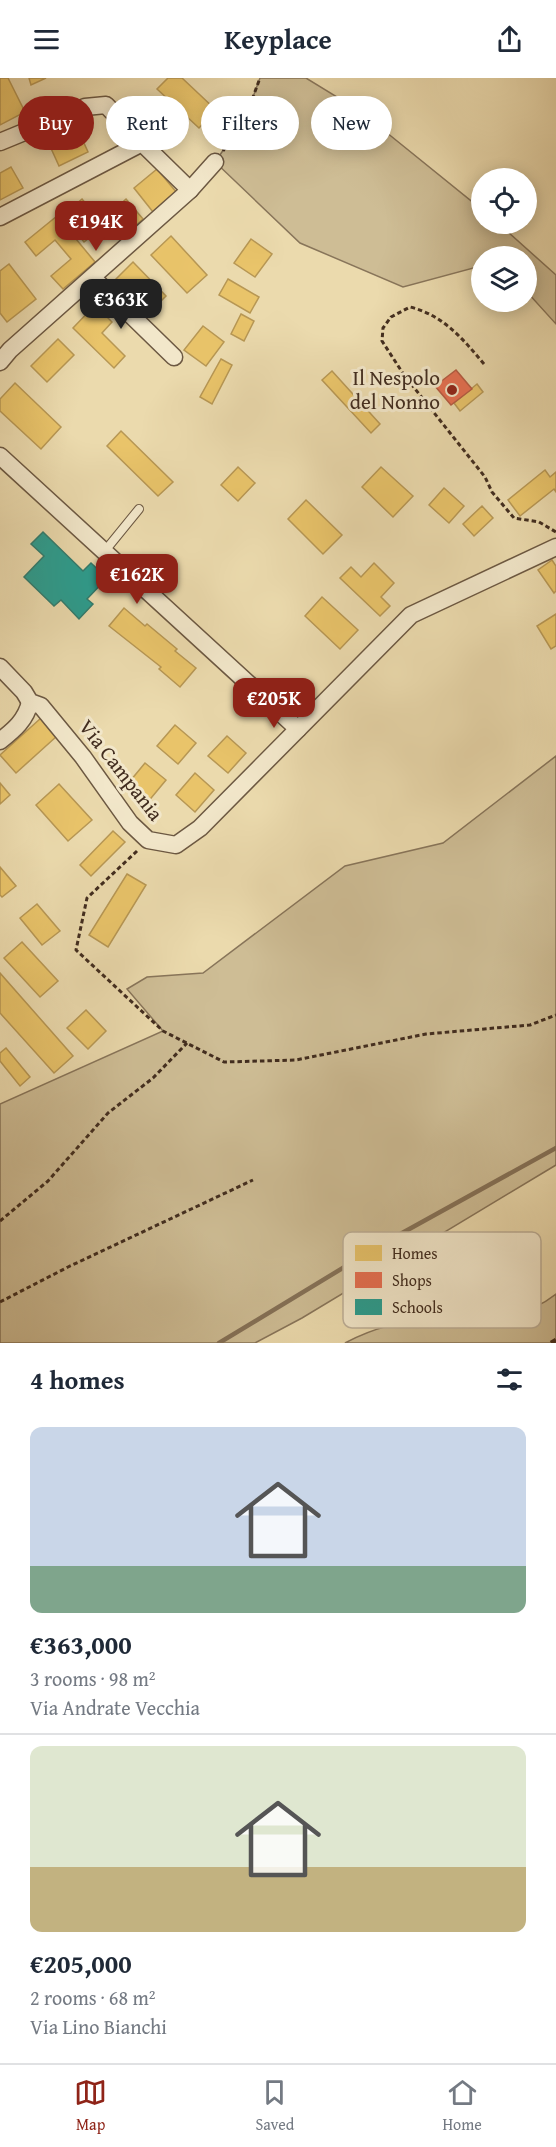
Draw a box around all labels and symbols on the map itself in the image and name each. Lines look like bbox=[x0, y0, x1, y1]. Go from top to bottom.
pin: €194K bbox=[54, 201, 138, 252]
pin: €363K bbox=[79, 279, 163, 330]
place label: Il Nespolo del Nonno bbox=[350, 362, 440, 417]
marker: Il Nespolo del Nonno bbox=[445, 383, 459, 397]
pin: €162K bbox=[95, 554, 179, 605]
pin: €205K bbox=[232, 678, 316, 729]
street label: Via Campania bbox=[72, 712, 171, 827]
legend bbox=[343, 1232, 541, 1328]
text: Homes bbox=[392, 1241, 438, 1265]
text: Shops bbox=[392, 1268, 432, 1292]
text: Schools bbox=[392, 1295, 443, 1319]

